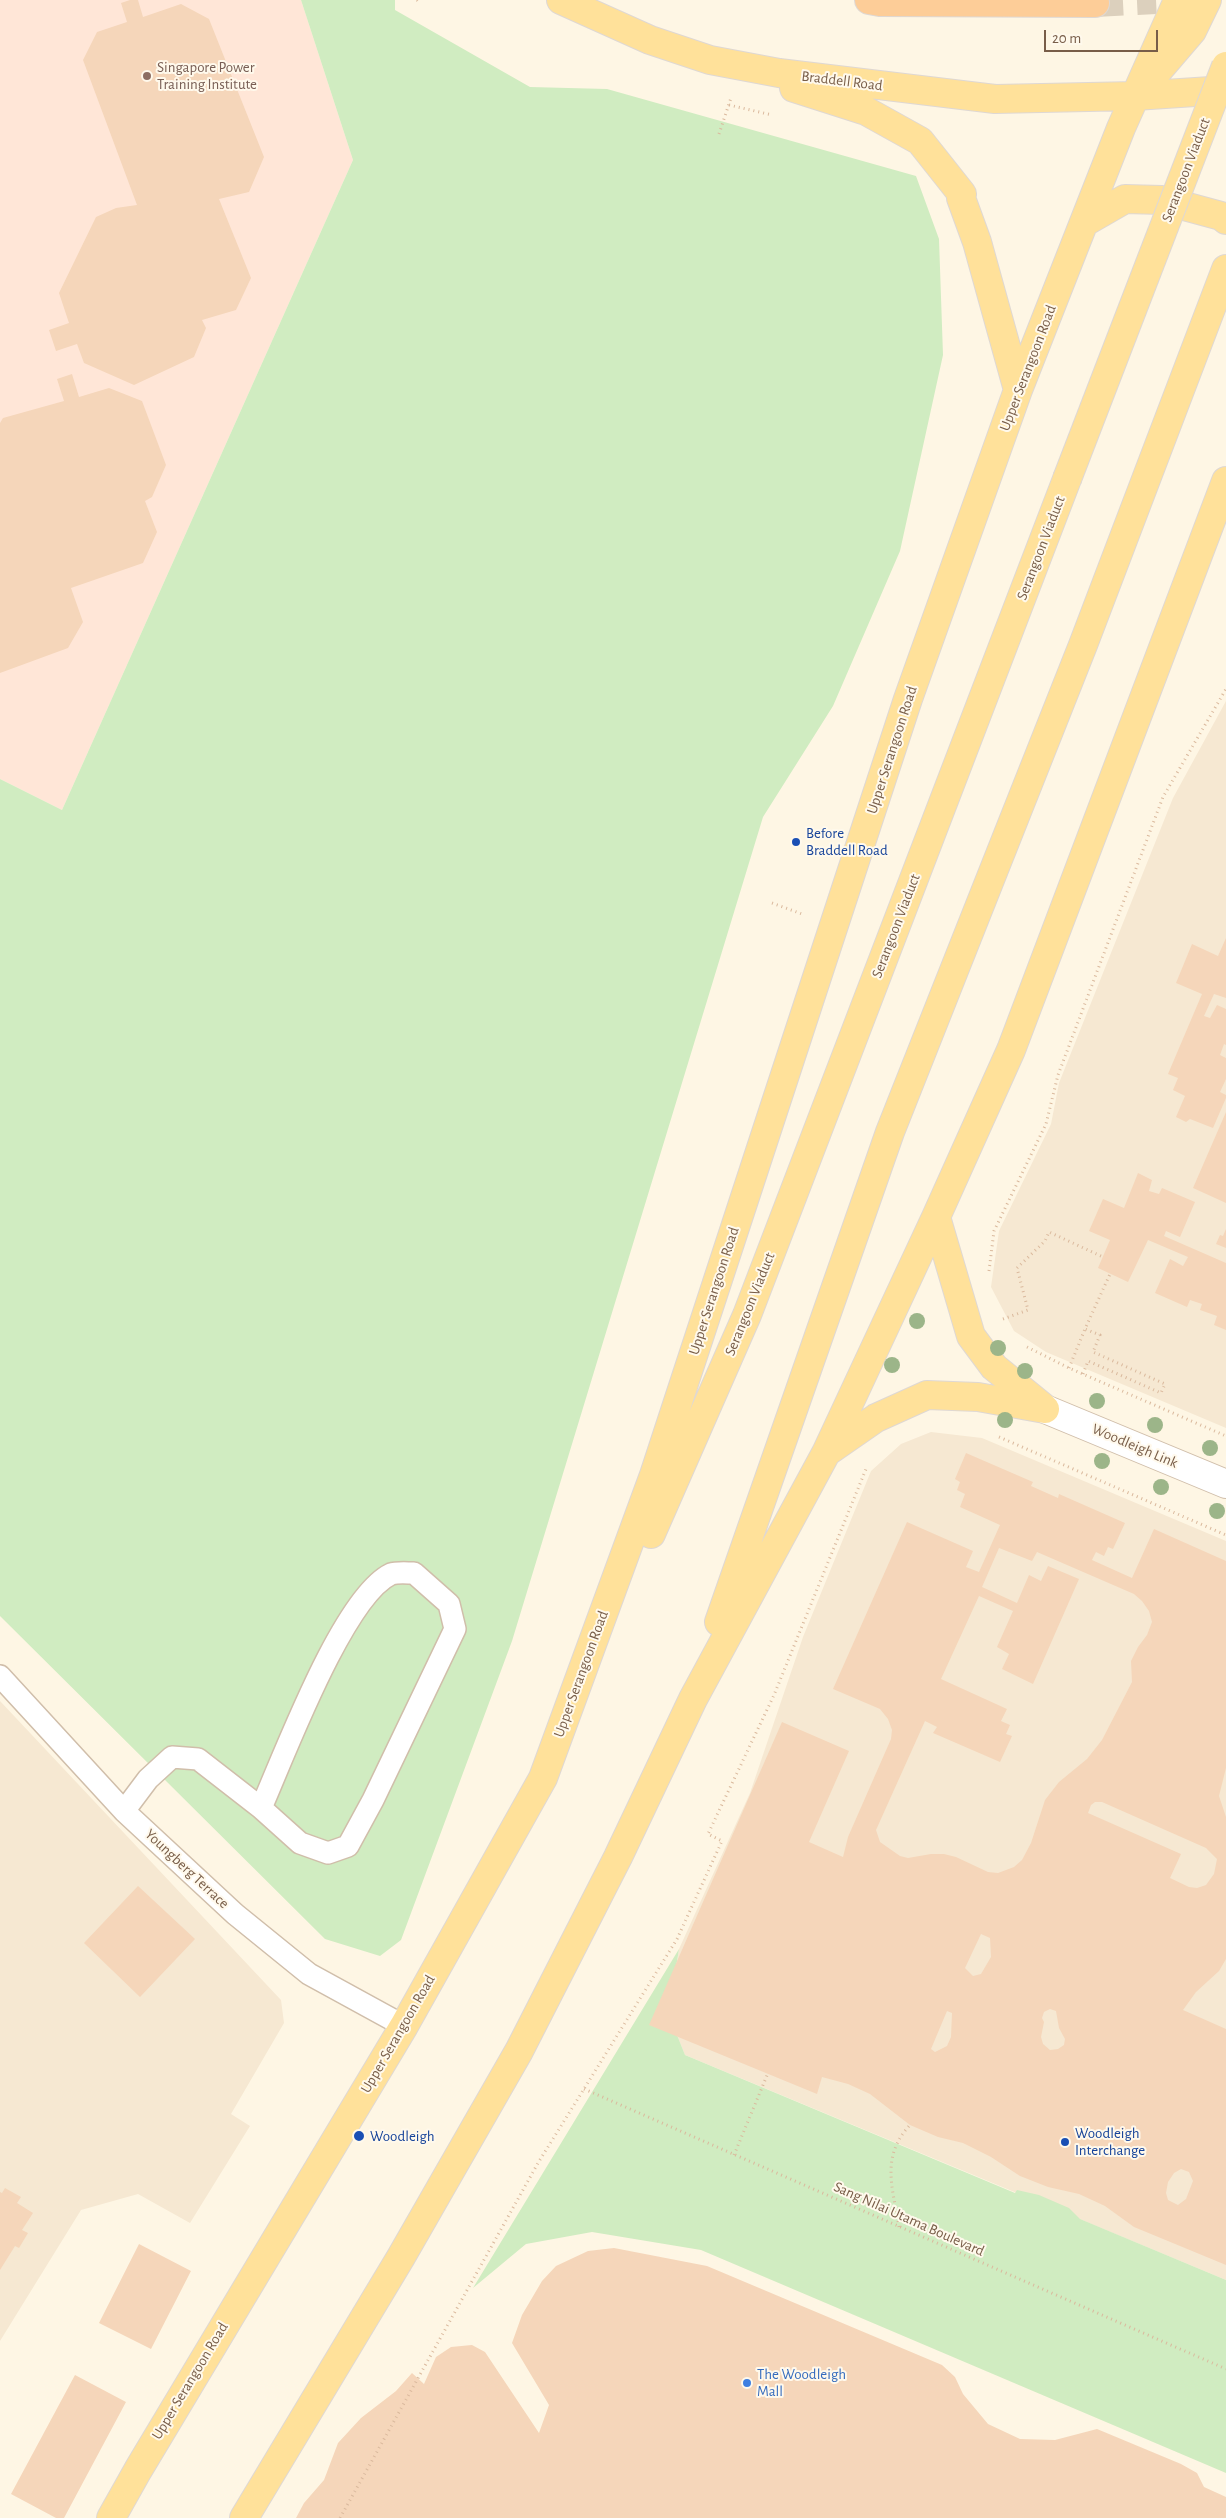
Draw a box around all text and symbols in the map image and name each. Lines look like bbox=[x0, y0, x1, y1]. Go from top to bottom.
scale bar bbox=[1046, 20, 1160, 52]
text: 20 m bbox=[1052, 31, 1081, 46]
place label: Singapore Power Training Institute bbox=[157, 58, 257, 93]
street label: Braddell Road bbox=[800, 67, 884, 95]
marker: Singapore Power Training Institute bbox=[141, 70, 153, 82]
street label: Serangoon Viaduct bbox=[1158, 115, 1214, 225]
street label: Upper Serangoon Road bbox=[996, 302, 1060, 434]
street label: Serangoon Viaduct bbox=[1013, 493, 1069, 603]
street label: Upper Serangoon Road bbox=[863, 684, 921, 816]
place label: Before Braddell Road bbox=[806, 824, 888, 859]
marker: Before Braddell Road bbox=[790, 836, 802, 848]
street label: Serangoon Viaduct bbox=[868, 871, 924, 981]
street label: Upper Serangoon Road bbox=[685, 1225, 743, 1357]
street label: Serangoon Viaduct bbox=[721, 1250, 779, 1358]
street label: Woodleigh Link bbox=[1089, 1420, 1181, 1472]
street label: Upper Serangoon Road bbox=[550, 1608, 612, 1740]
street label: Youngberg Terrace bbox=[141, 1825, 233, 1913]
street label: Upper Serangoon Road bbox=[357, 1972, 439, 2096]
place label: Woodleigh Interchange bbox=[1075, 2124, 1145, 2159]
place label: Woodleigh bbox=[370, 2127, 435, 2145]
marker: Woodleigh bbox=[352, 2129, 366, 2143]
marker: Woodleigh Interchange bbox=[1059, 2136, 1071, 2148]
street label: Sang Nilai Utama Boulevard bbox=[831, 2178, 987, 2260]
street label: Upper Serangoon Road bbox=[148, 2319, 232, 2443]
place label: The Woodleigh Mall bbox=[757, 2365, 846, 2400]
marker: The Woodleigh Mall bbox=[741, 2377, 753, 2389]

